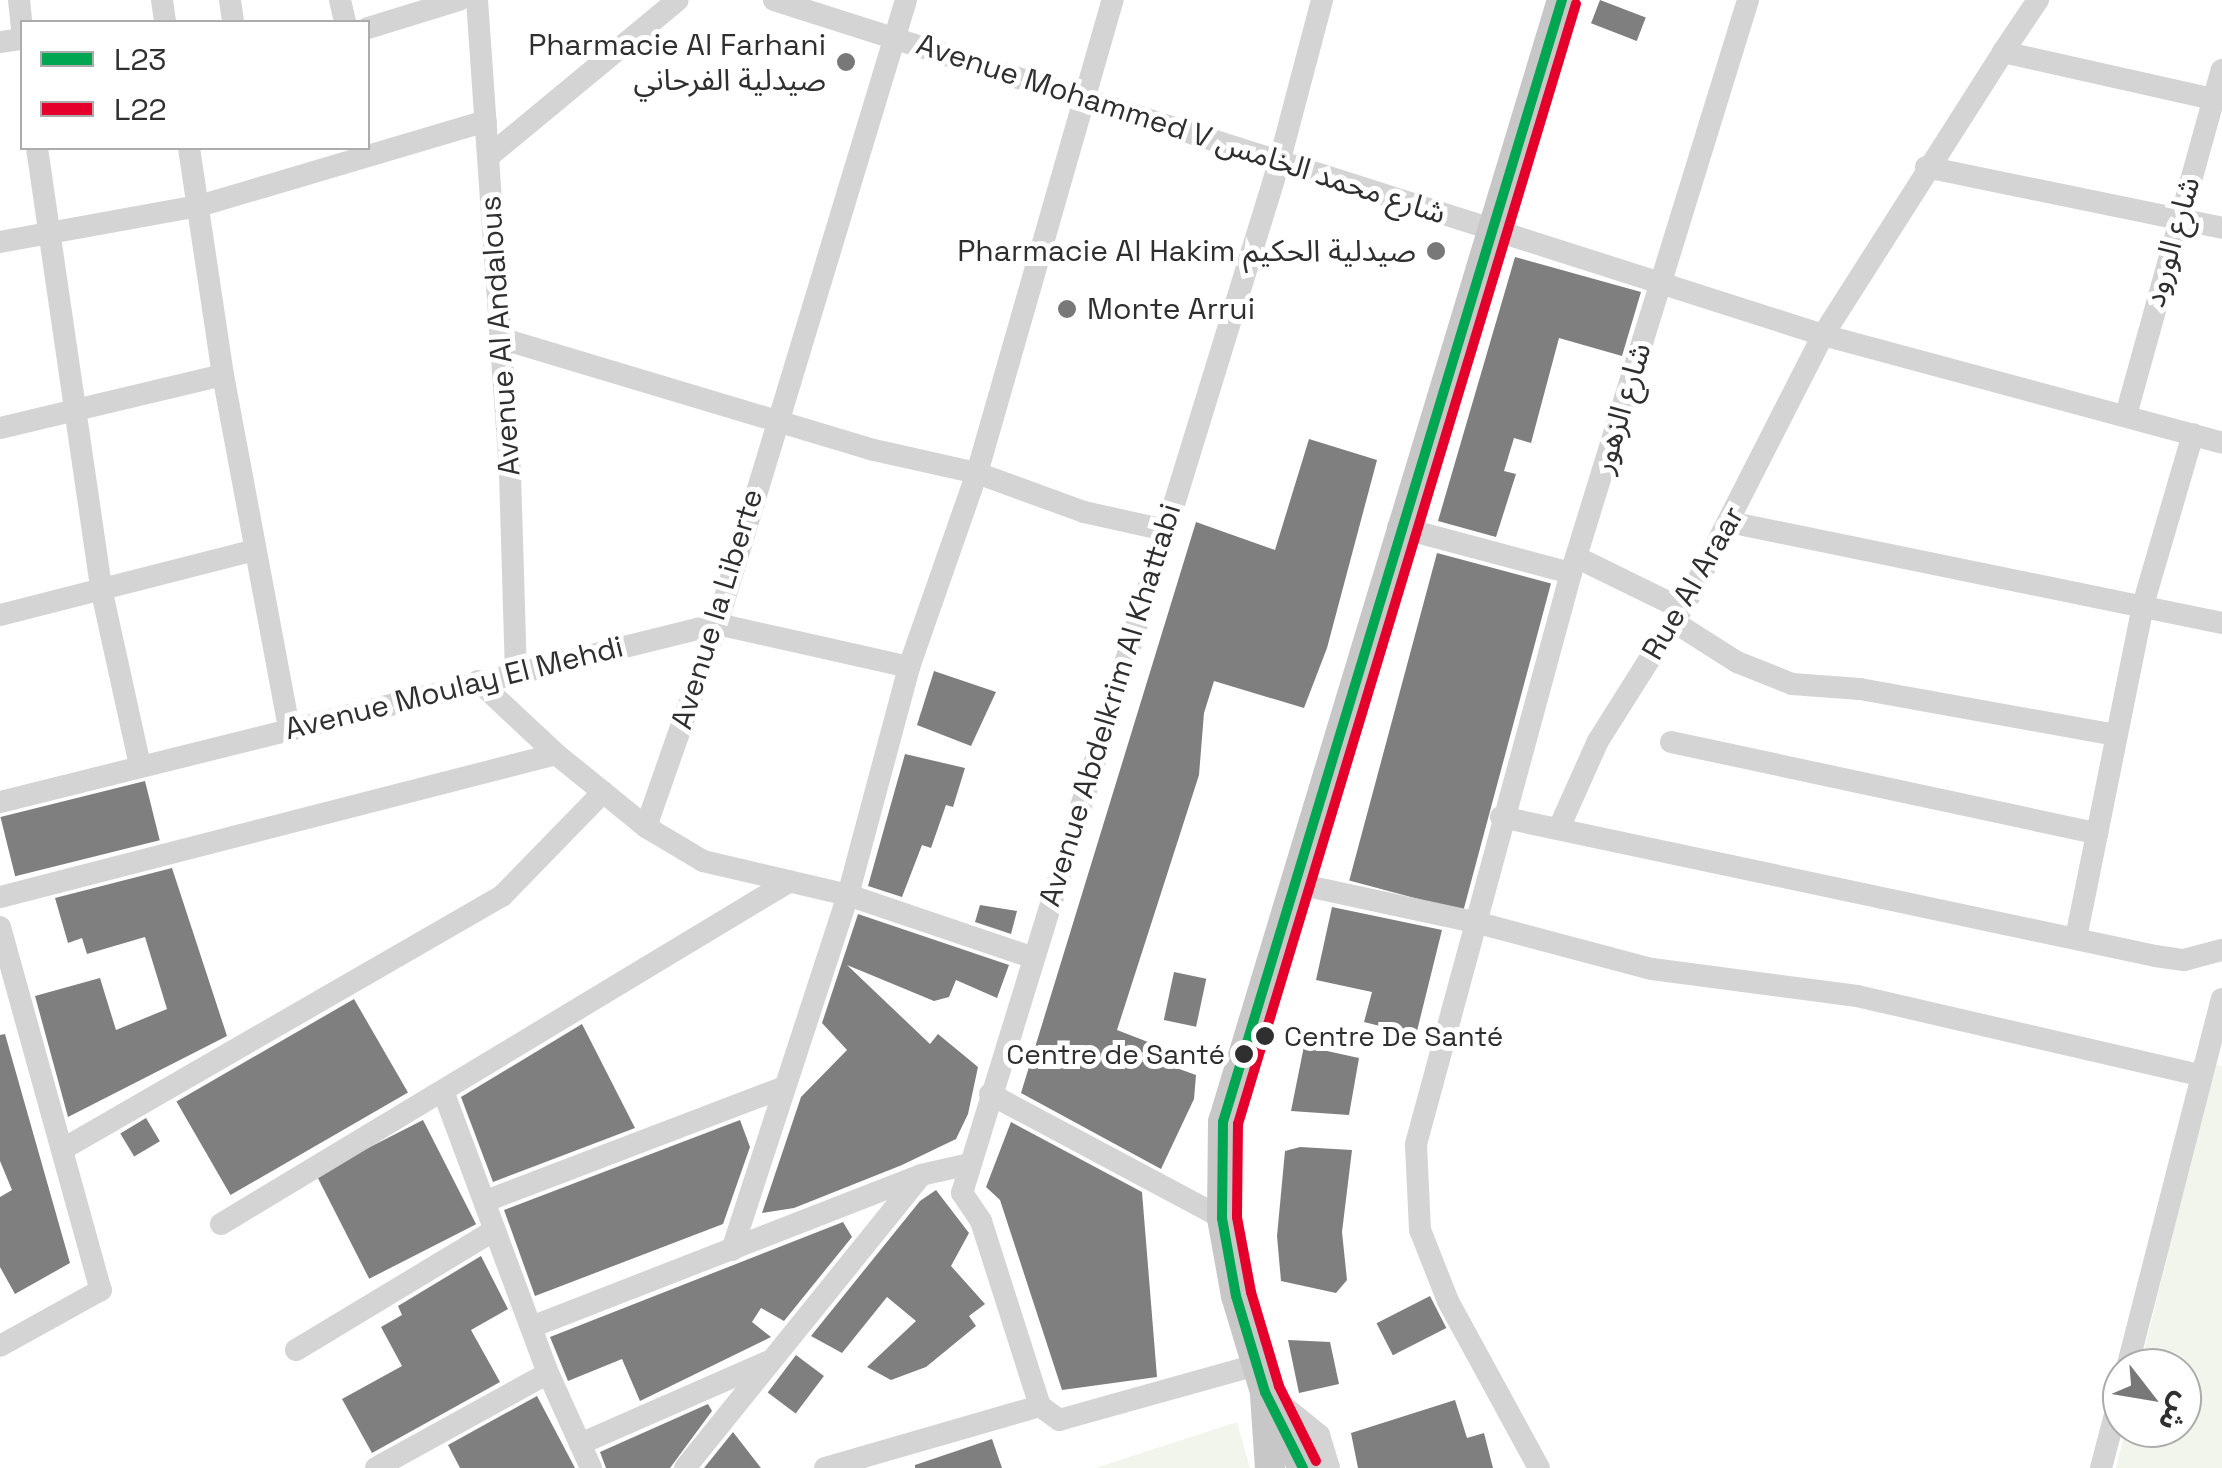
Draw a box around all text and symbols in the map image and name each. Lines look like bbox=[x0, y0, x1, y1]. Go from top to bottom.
legend bbox=[20, 20, 370, 150]
street label: Avenue Mohammed V شارع محمد الخامس bbox=[911, 26, 1451, 232]
place label: Pharmacie Al Farhani صيدلية الفرحاني bbox=[528, 27, 826, 98]
text: L23 bbox=[114, 40, 166, 79]
marker: Pharmacie Al Farhani صيدلية الفرحاني bbox=[835, 51, 857, 73]
text: L22 bbox=[114, 90, 167, 129]
street label: شارع الورود bbox=[2136, 173, 2208, 311]
street label: Avenue Al Andalous bbox=[472, 194, 528, 478]
place label: Pharmacie Al Hakim صيدلية الحكيم bbox=[957, 233, 1416, 269]
marker: Pharmacie Al Hakim صيدلية الحكيم bbox=[1425, 240, 1447, 262]
place label: Monte Arrui bbox=[1087, 291, 1255, 327]
marker: Monte Arrui bbox=[1056, 298, 1078, 320]
street label: شارع الزهور bbox=[1585, 339, 1659, 477]
street label: Avenue la Liberte bbox=[663, 485, 771, 733]
street label: Avenue Abdelkrim Al Khattabi bbox=[1031, 499, 1189, 911]
street label: Rue Al Araar bbox=[1634, 499, 1752, 667]
street label: Avenue Moulay El Mehdi bbox=[281, 628, 627, 748]
place label: Centre De Santé bbox=[1284, 1019, 1503, 1053]
marker: Centre De Santé bbox=[1255, 1026, 1275, 1046]
place label: Centre de Santé bbox=[1006, 1037, 1225, 1071]
marker: Centre de Santé bbox=[1234, 1044, 1254, 1064]
north arrow bbox=[2102, 1348, 2202, 1448]
text: ش bbox=[2151, 1387, 2201, 1438]

